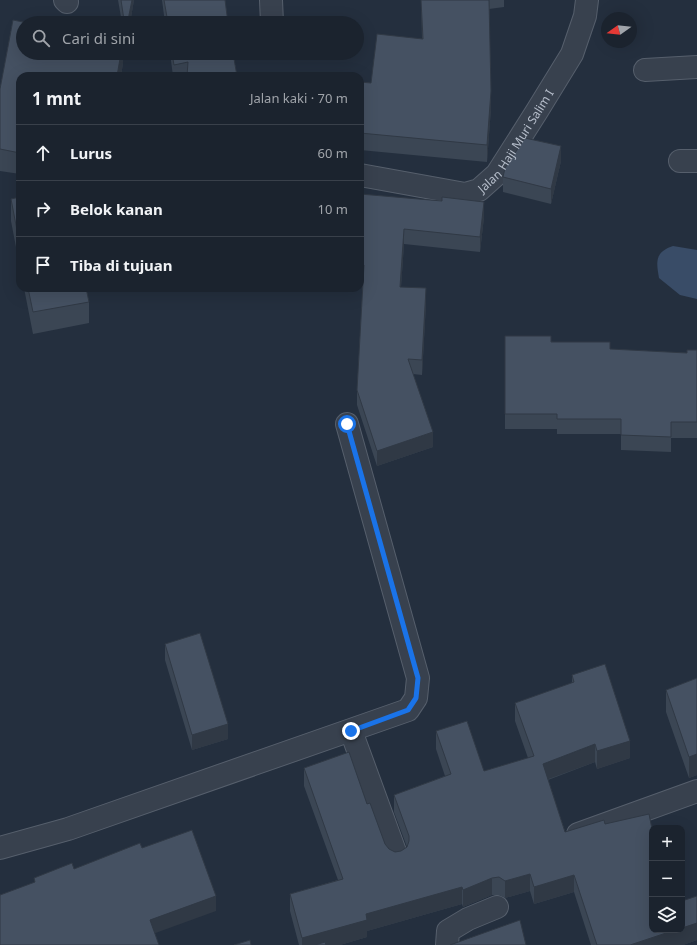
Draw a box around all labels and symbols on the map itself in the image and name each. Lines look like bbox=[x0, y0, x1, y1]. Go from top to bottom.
north arrow bbox=[601, 12, 637, 48]
street label: Jalan Haji Muri Salim I bbox=[473, 86, 557, 197]
route start bbox=[338, 415, 356, 433]
route end bbox=[342, 722, 360, 740]

